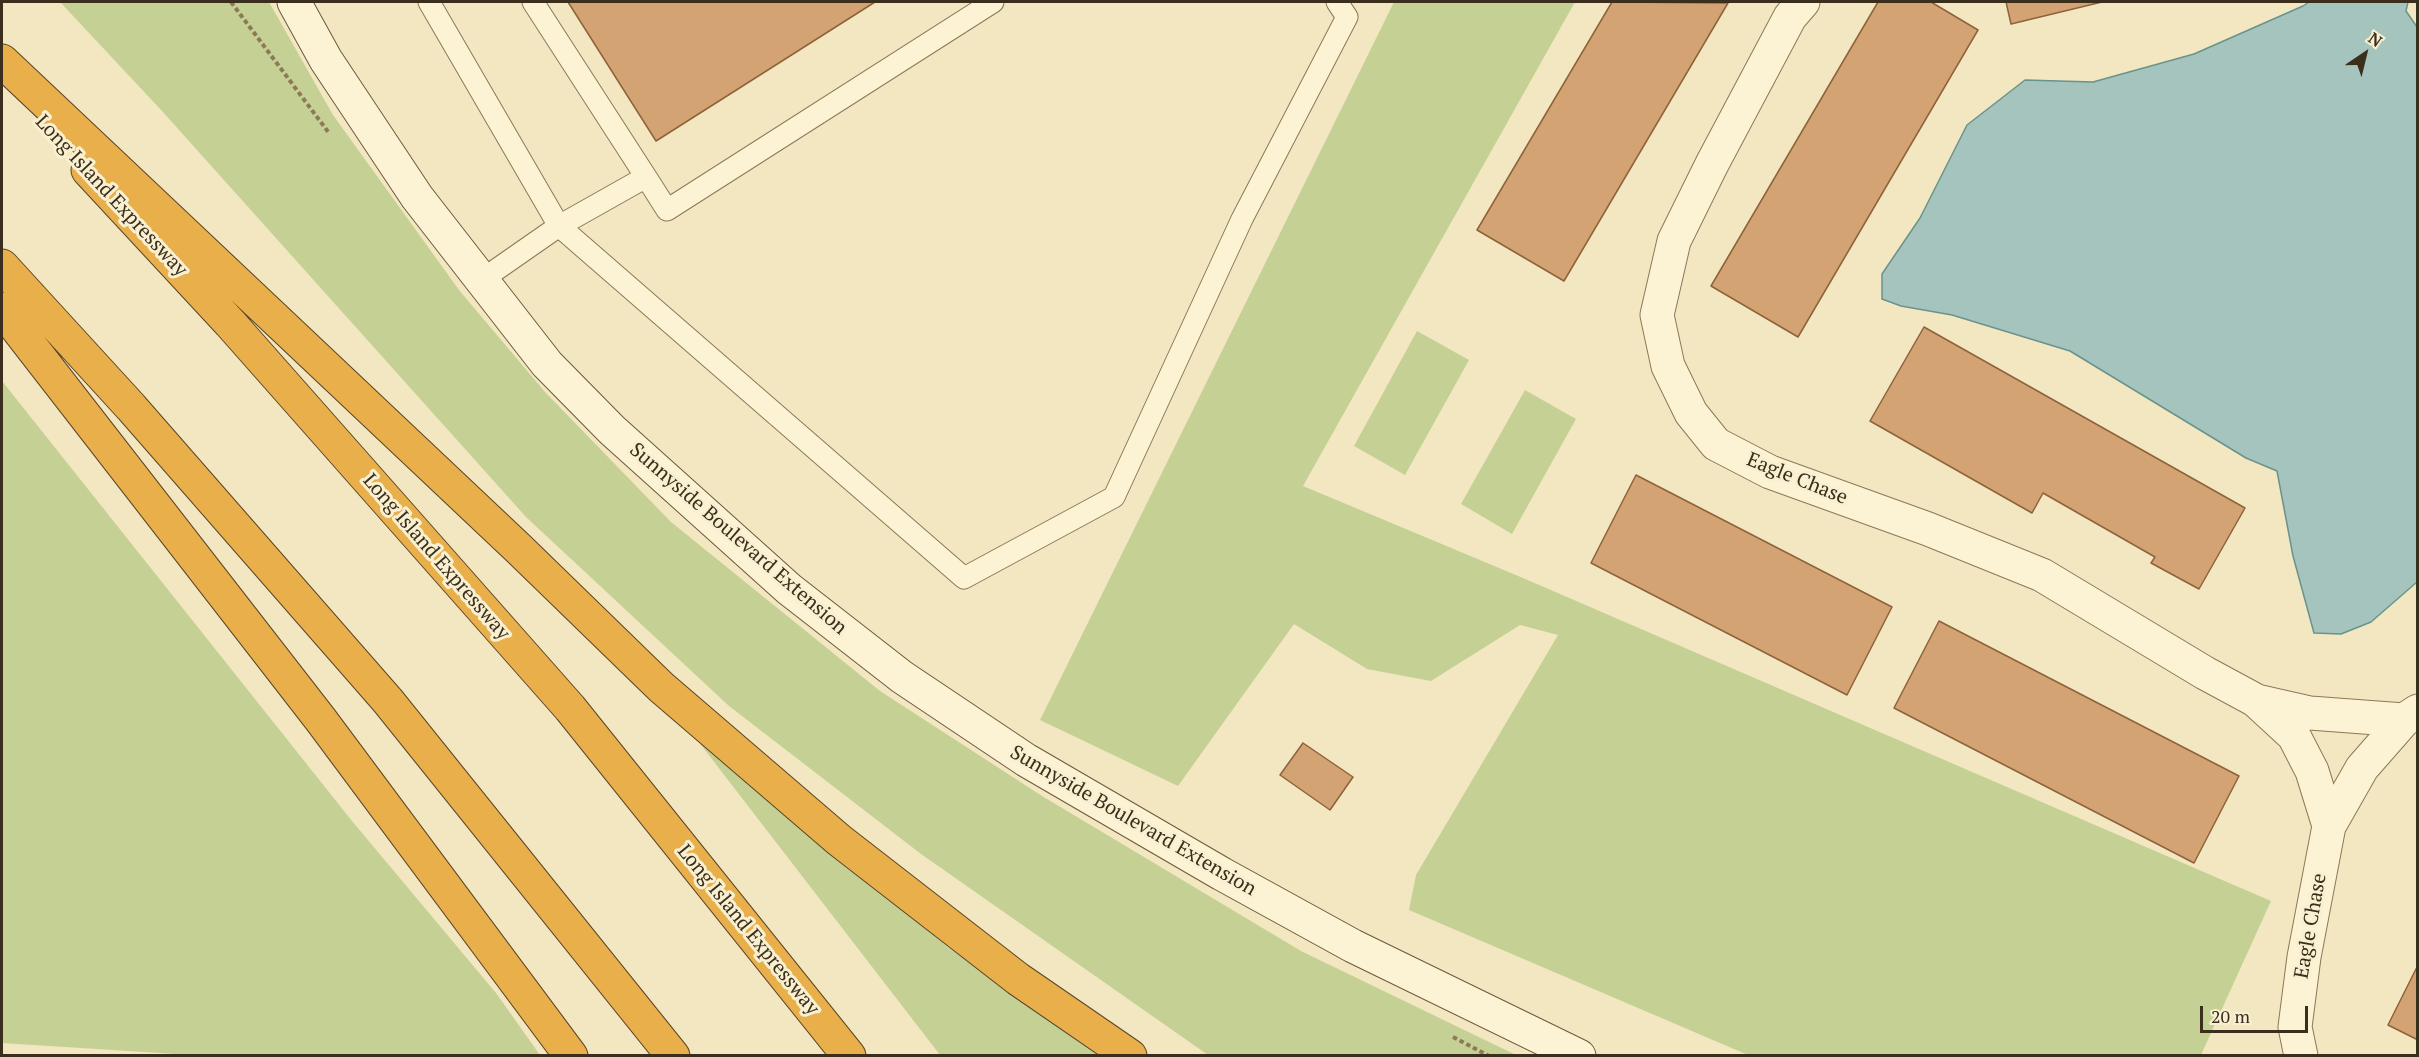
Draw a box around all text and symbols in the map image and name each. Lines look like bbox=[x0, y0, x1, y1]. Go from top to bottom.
north arrow bbox=[2335, 24, 2395, 84]
text: N bbox=[2364, 27, 2387, 52]
street label: Long Island Expressway bbox=[30, 110, 192, 282]
street label: Sunnyside Boulevard Extension bbox=[624, 438, 852, 640]
street label: Eagle Chase bbox=[1743, 448, 1851, 510]
street label: Long Island Expressway bbox=[357, 469, 515, 645]
street label: Sunnyside Boulevard Extension bbox=[1006, 741, 1260, 901]
street label: Long Island Expressway bbox=[672, 840, 824, 1020]
street label: Eagle Chase bbox=[2290, 871, 2332, 981]
scale bar bbox=[2203, 994, 2311, 1032]
text: 20 m bbox=[2211, 1004, 2250, 1028]

